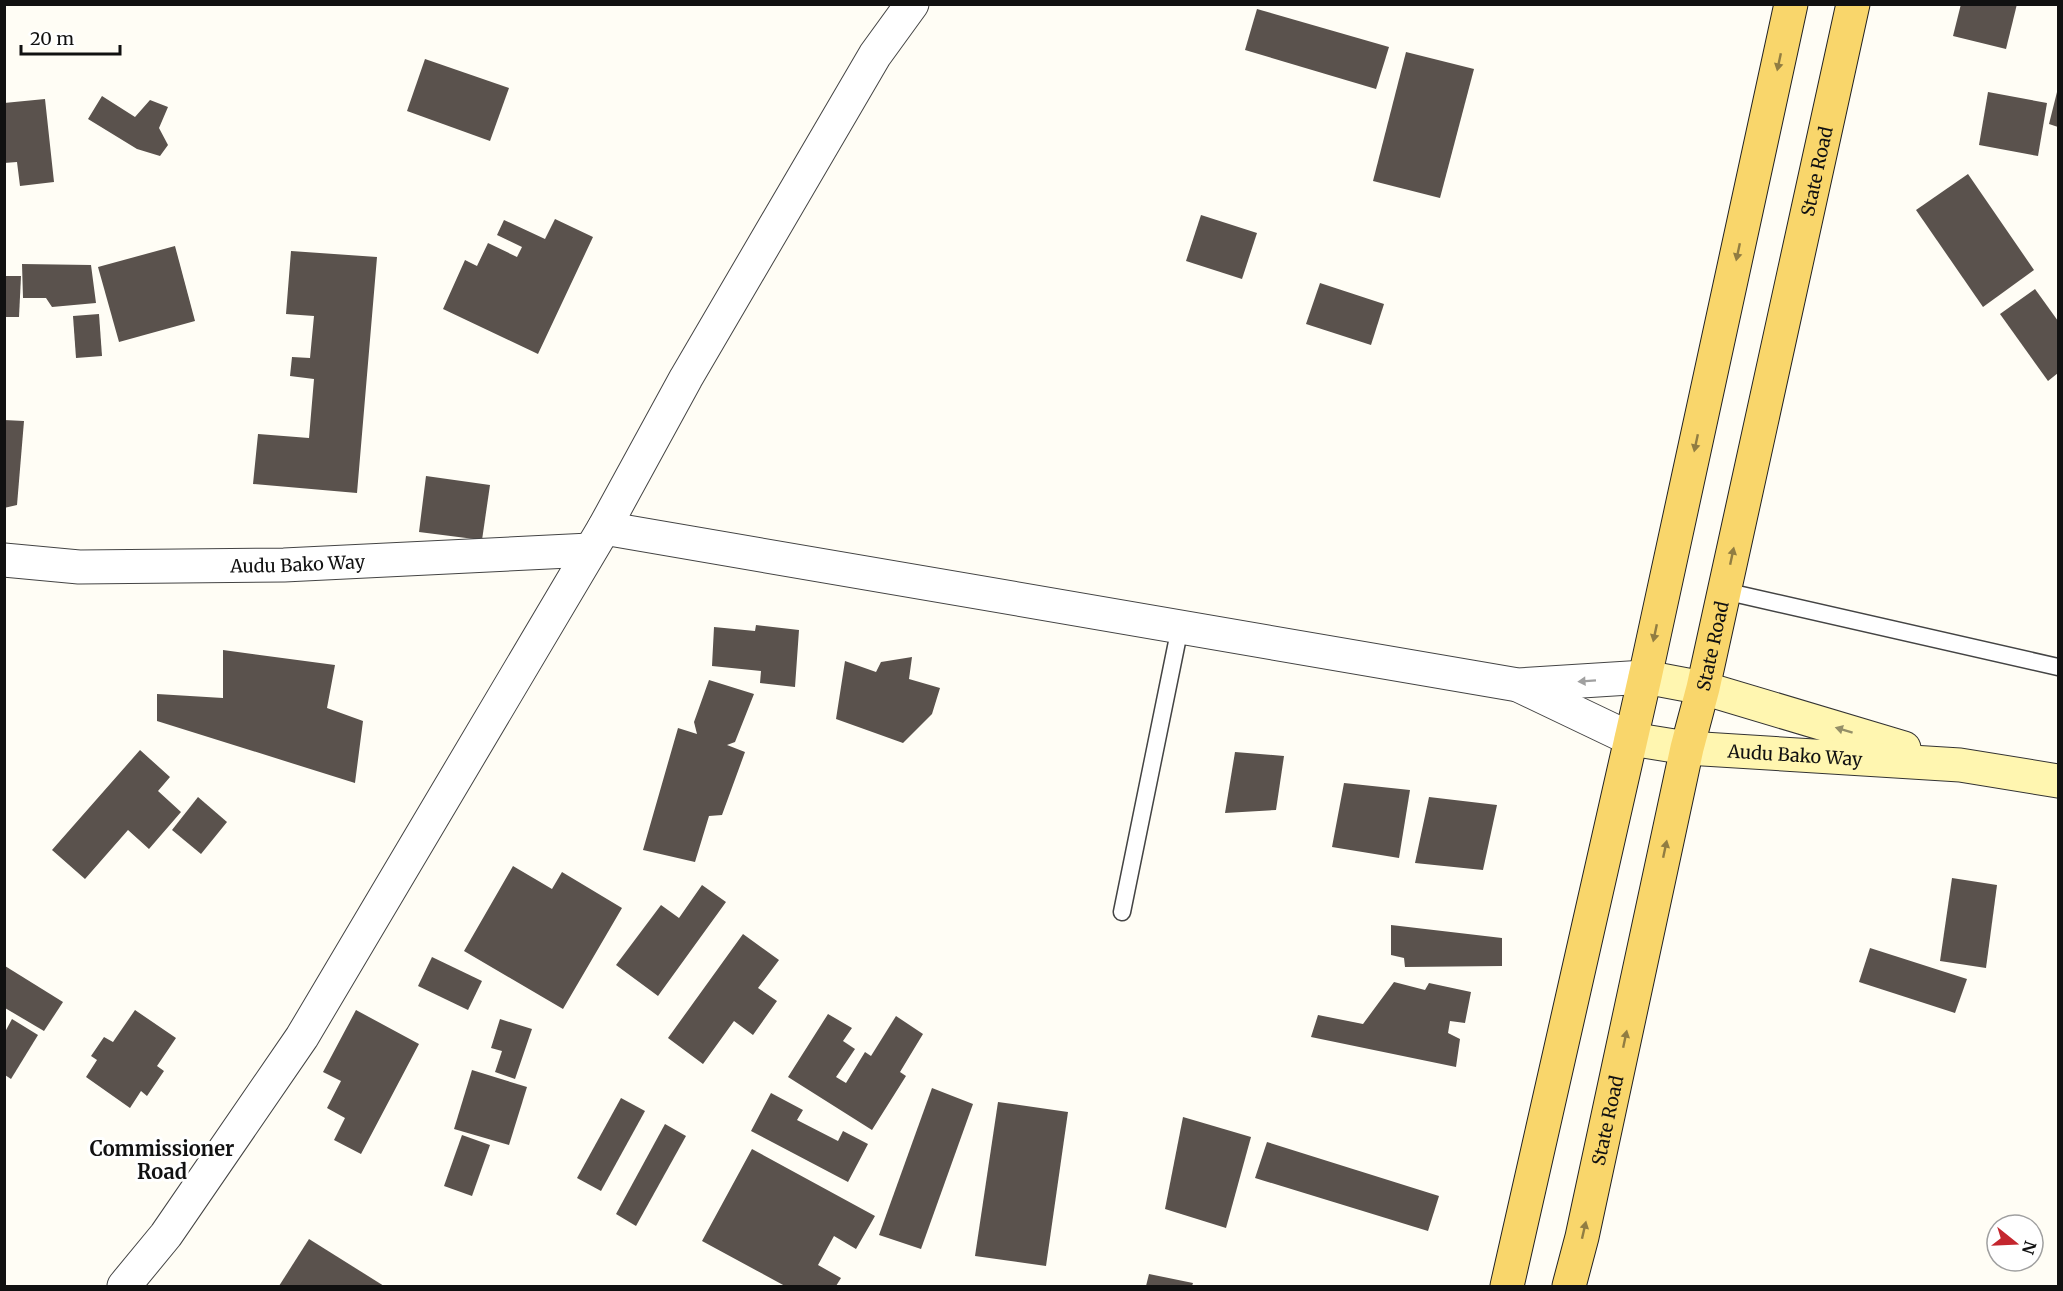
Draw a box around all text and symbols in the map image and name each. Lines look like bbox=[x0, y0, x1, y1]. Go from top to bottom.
scale bar bbox=[21, 18, 120, 56]
text: 20 m bbox=[30, 27, 74, 50]
one-way arrow bbox=[1774, 52, 1783, 71]
street label: State Road bbox=[1795, 124, 1837, 218]
one-way arrow bbox=[1732, 243, 1742, 261]
one-way arrow bbox=[1691, 434, 1700, 453]
one-way arrow bbox=[1727, 547, 1737, 565]
street label: Audu Bako Way bbox=[229, 550, 366, 577]
street label: State Road bbox=[1691, 599, 1733, 693]
one-way arrow bbox=[1650, 624, 1659, 643]
one-way arrow bbox=[1577, 676, 1596, 685]
one-way arrow bbox=[1835, 725, 1853, 734]
street label: Audu Bako Way bbox=[1726, 739, 1864, 770]
one-way arrow bbox=[1661, 839, 1671, 858]
one-way arrow bbox=[1620, 1030, 1630, 1049]
street label: State Road bbox=[1586, 1073, 1628, 1167]
district label: Commissioner Road bbox=[90, 1136, 234, 1184]
north arrow bbox=[1985, 1213, 2045, 1273]
one-way arrow bbox=[1579, 1221, 1589, 1239]
text: N bbox=[2018, 1239, 2041, 1257]

